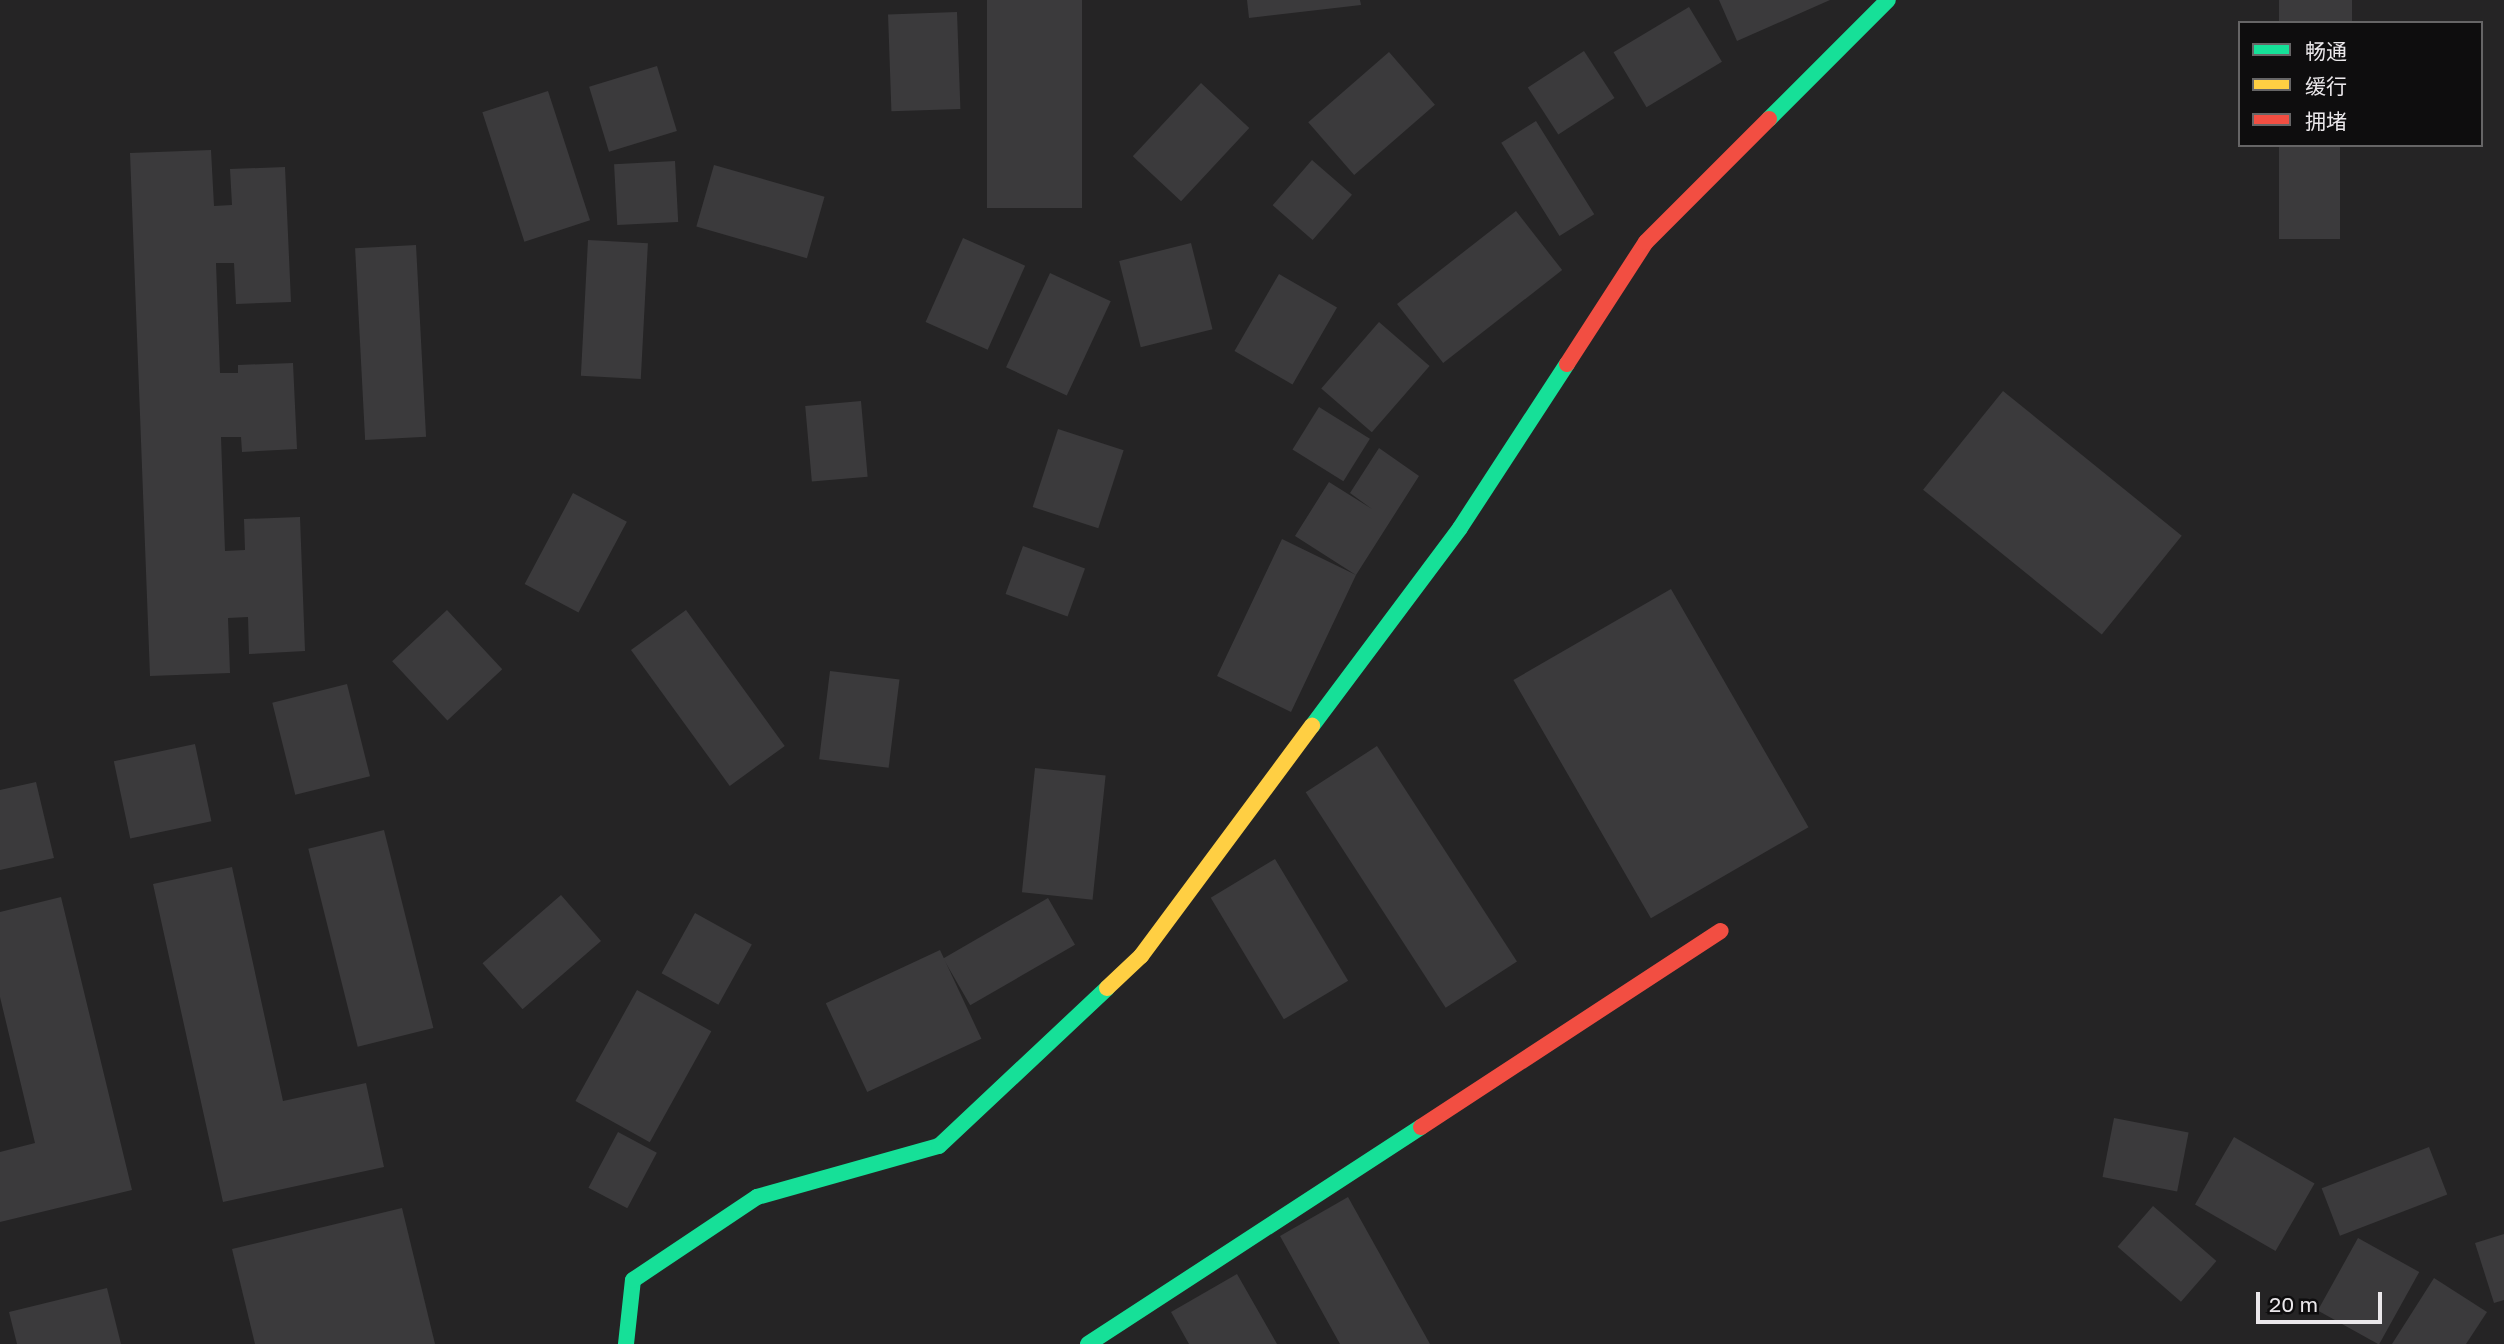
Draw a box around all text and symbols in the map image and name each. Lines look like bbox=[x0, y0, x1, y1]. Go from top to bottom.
legend bbox=[2238, 21, 2483, 147]
text: 畅通 bbox=[2305, 38, 2347, 64]
text: 缓行 bbox=[2305, 73, 2347, 99]
text: 拥堵 bbox=[2305, 108, 2347, 134]
scale bar bbox=[2259, 1278, 2385, 1322]
text: 20 m bbox=[2269, 1291, 2318, 1317]

